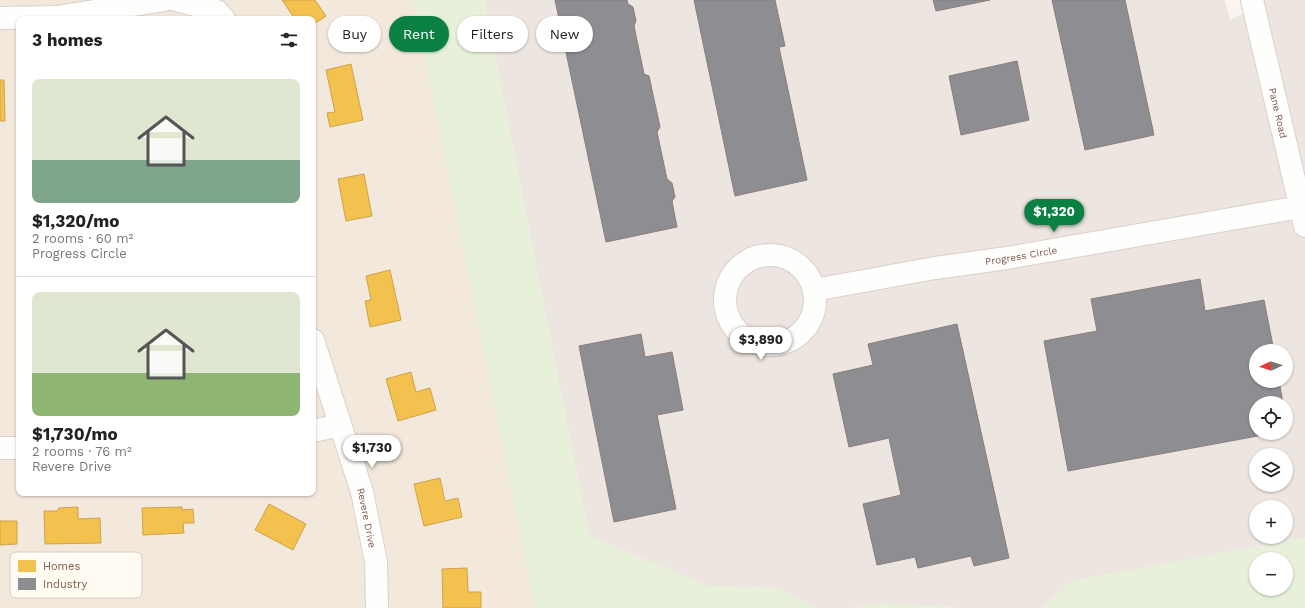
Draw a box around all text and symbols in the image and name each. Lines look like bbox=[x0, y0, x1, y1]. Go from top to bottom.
chip: Buy bbox=[328, 16, 381, 52]
chip: Rent bbox=[389, 16, 449, 52]
chip: Filters bbox=[457, 16, 528, 52]
chip: New bbox=[536, 16, 593, 52]
icon: filters bbox=[278, 29, 300, 51]
text: 3 homes bbox=[32, 30, 103, 50]
street label: Pane Road bbox=[1267, 87, 1290, 139]
icon: home bbox=[130, 105, 202, 177]
pin: $1,320 bbox=[1021, 199, 1087, 233]
text: $1,320 bbox=[1033, 204, 1075, 219]
text: $1,320/mo bbox=[32, 211, 119, 231]
text: 2 rooms · 60 m² bbox=[32, 231, 133, 246]
street label: Progress Circle bbox=[984, 244, 1058, 266]
text: Progress Circle bbox=[32, 246, 127, 261]
icon: home bbox=[130, 318, 202, 390]
pin: $3,890 bbox=[728, 327, 794, 361]
text: $3,890 bbox=[739, 332, 783, 347]
north arrow bbox=[1249, 344, 1293, 388]
map controls bbox=[1249, 344, 1293, 596]
button: locate bbox=[1249, 396, 1293, 440]
text: $1,730/mo bbox=[32, 424, 118, 444]
pin: $1,730 bbox=[339, 435, 405, 469]
text: $1,730 bbox=[352, 440, 392, 455]
text: 2 rooms · 76 m² bbox=[32, 444, 132, 459]
button: layers bbox=[1249, 448, 1293, 492]
text: Revere Drive bbox=[32, 459, 111, 474]
street label: Revere Drive bbox=[355, 486, 379, 549]
button: + bbox=[1249, 500, 1293, 544]
legend bbox=[10, 552, 142, 598]
button: − bbox=[1249, 552, 1293, 596]
text: Homes bbox=[43, 560, 80, 573]
text: Industry bbox=[43, 578, 88, 591]

